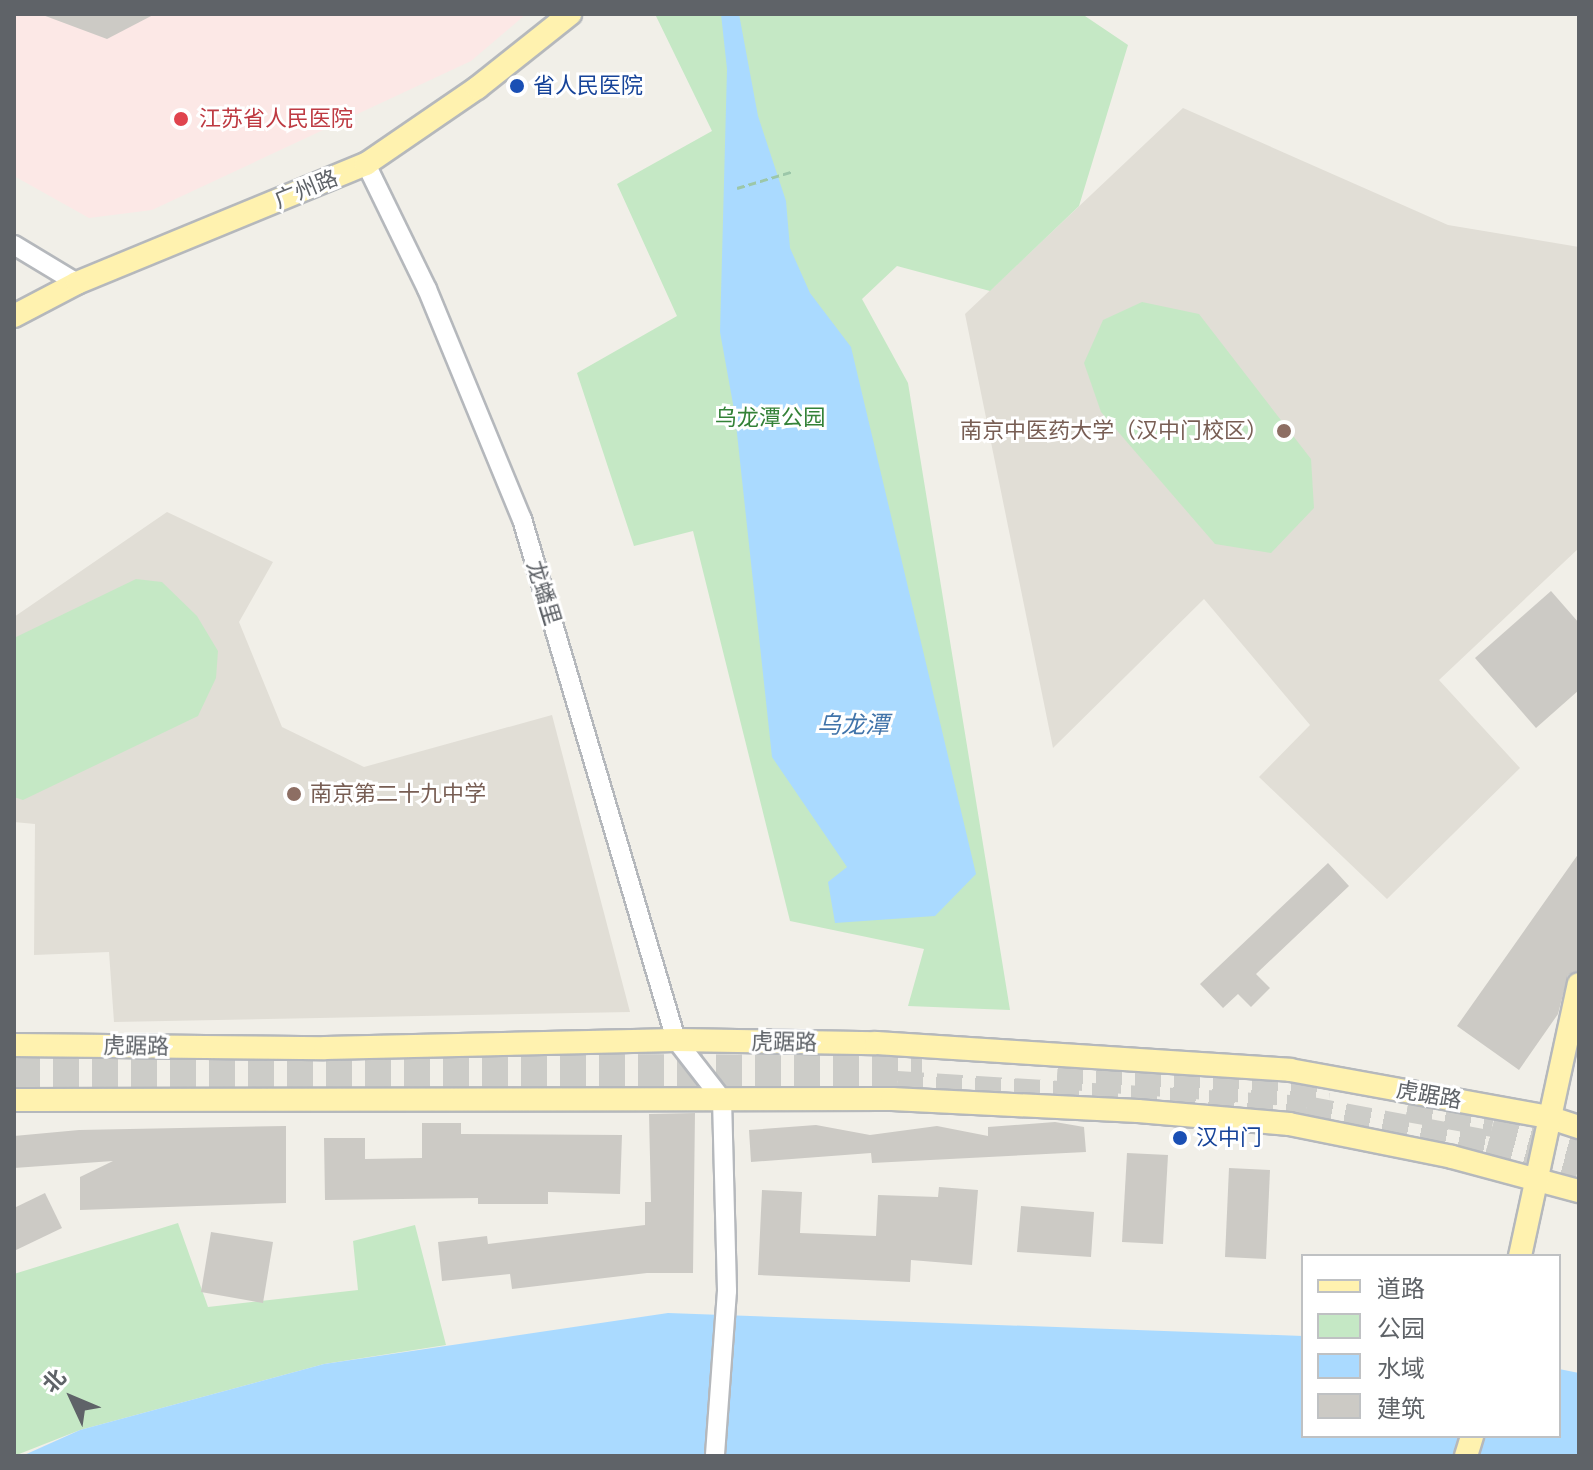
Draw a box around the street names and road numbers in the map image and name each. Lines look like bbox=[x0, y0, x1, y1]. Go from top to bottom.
street label: 广州路 bbox=[270, 164, 342, 214]
street label: 龙蟠里 bbox=[522, 558, 566, 628]
street label: 虎踞路 bbox=[751, 1028, 817, 1056]
street label: 虎踞路 bbox=[103, 1032, 169, 1060]
street label: 虎踞路 bbox=[1394, 1076, 1464, 1114]

